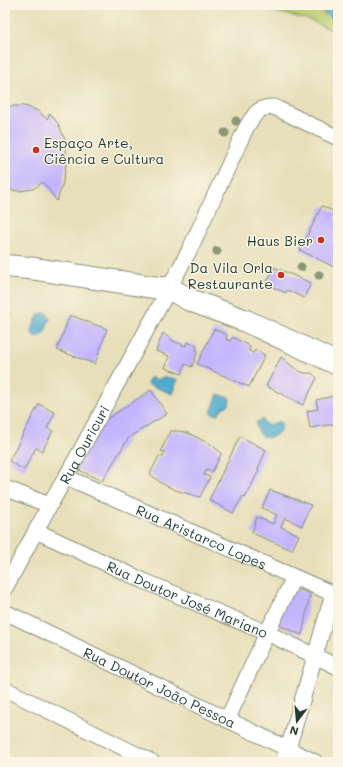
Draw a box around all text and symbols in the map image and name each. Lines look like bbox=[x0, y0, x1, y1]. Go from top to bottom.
place label: Espaço Arte, Ciência e Cultura bbox=[44, 133, 164, 168]
marker: Espaço Arte, Ciência e Cultura bbox=[31, 145, 41, 155]
place label: Haus Bier bbox=[247, 231, 313, 250]
marker: Haus Bier bbox=[316, 235, 326, 245]
place label: Da Vila Orla Restaurante bbox=[188, 258, 273, 293]
marker: Da Vila Orla Restaurante bbox=[276, 270, 286, 280]
street label: Rua Ouricuri bbox=[55, 401, 113, 487]
street label: Rua Aristarco Lopes bbox=[133, 499, 270, 573]
street label: Rua Doutor José Mariano bbox=[104, 556, 271, 642]
street label: Rua Doutor João Pessoa bbox=[81, 642, 239, 732]
north arrow bbox=[277, 701, 317, 741]
text: N bbox=[288, 723, 300, 739]

